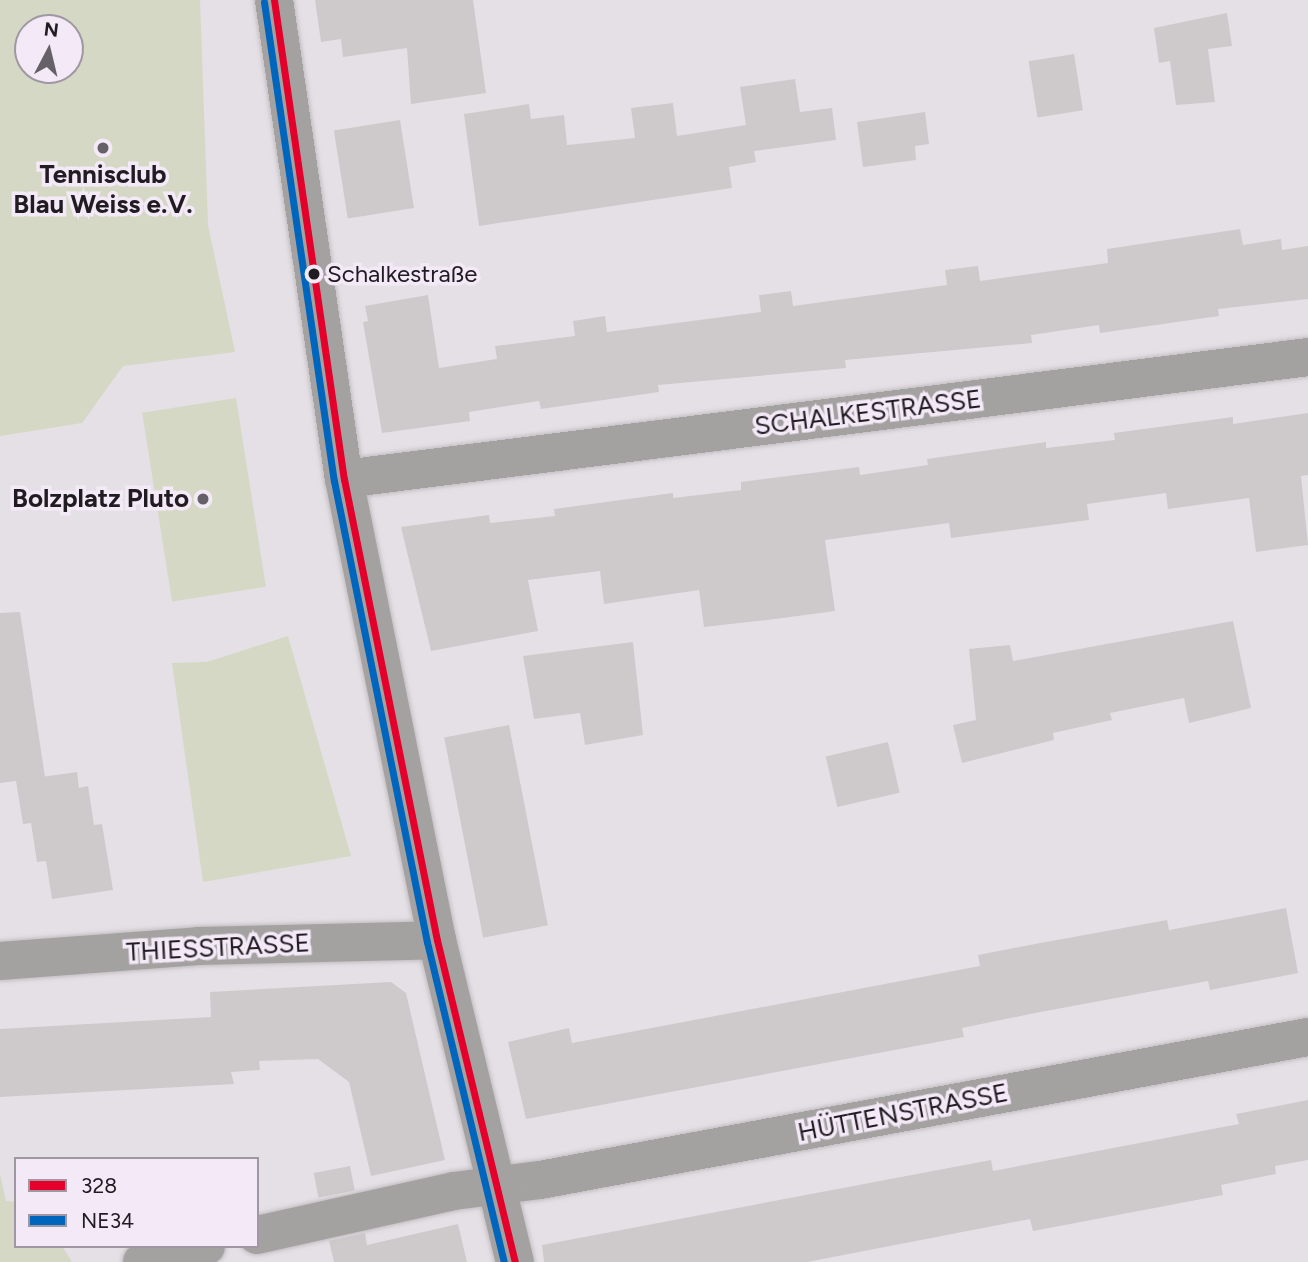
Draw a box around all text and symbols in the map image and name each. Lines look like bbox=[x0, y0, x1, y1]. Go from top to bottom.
north arrow bbox=[14, 14, 84, 84]
text: N bbox=[43, 17, 60, 42]
marker: Tennisclub Blau Weiss e.V. bbox=[95, 140, 111, 156]
place label: Tennisclub Blau Weiss e.V. bbox=[13, 159, 193, 220]
place label: Schalkestraße bbox=[327, 260, 477, 288]
marker: Schalkestraße bbox=[307, 267, 321, 281]
street label: SCHALKESTRASSE bbox=[753, 384, 983, 442]
place label: Bolzplatz Pluto bbox=[12, 483, 189, 515]
marker: Bolzplatz Pluto bbox=[195, 491, 211, 507]
street label: THIESSTRASSE bbox=[125, 928, 311, 968]
street label: HÜTTENSTRASSE bbox=[795, 1077, 1011, 1149]
legend bbox=[14, 1157, 259, 1248]
text: 328 bbox=[81, 1173, 117, 1198]
text: NE34 bbox=[81, 1208, 134, 1233]

